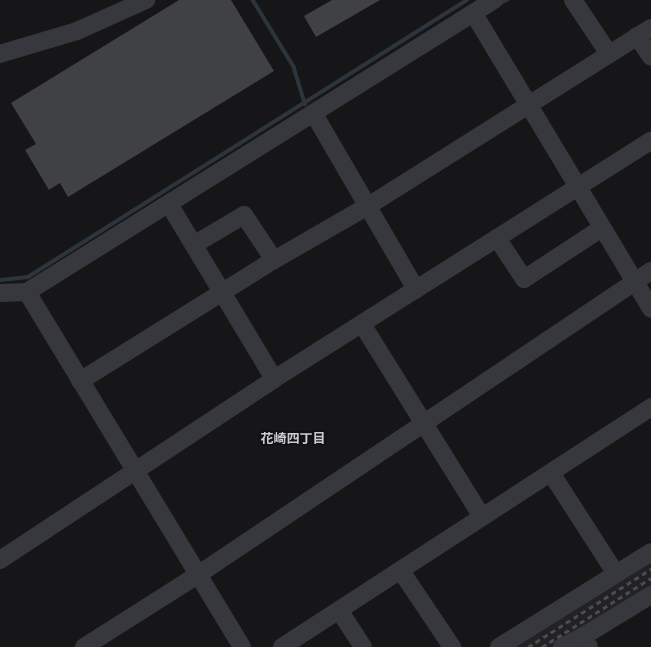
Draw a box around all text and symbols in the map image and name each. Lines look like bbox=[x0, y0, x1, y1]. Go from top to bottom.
district label: 花崎四丁目 bbox=[261, 431, 325, 447]

